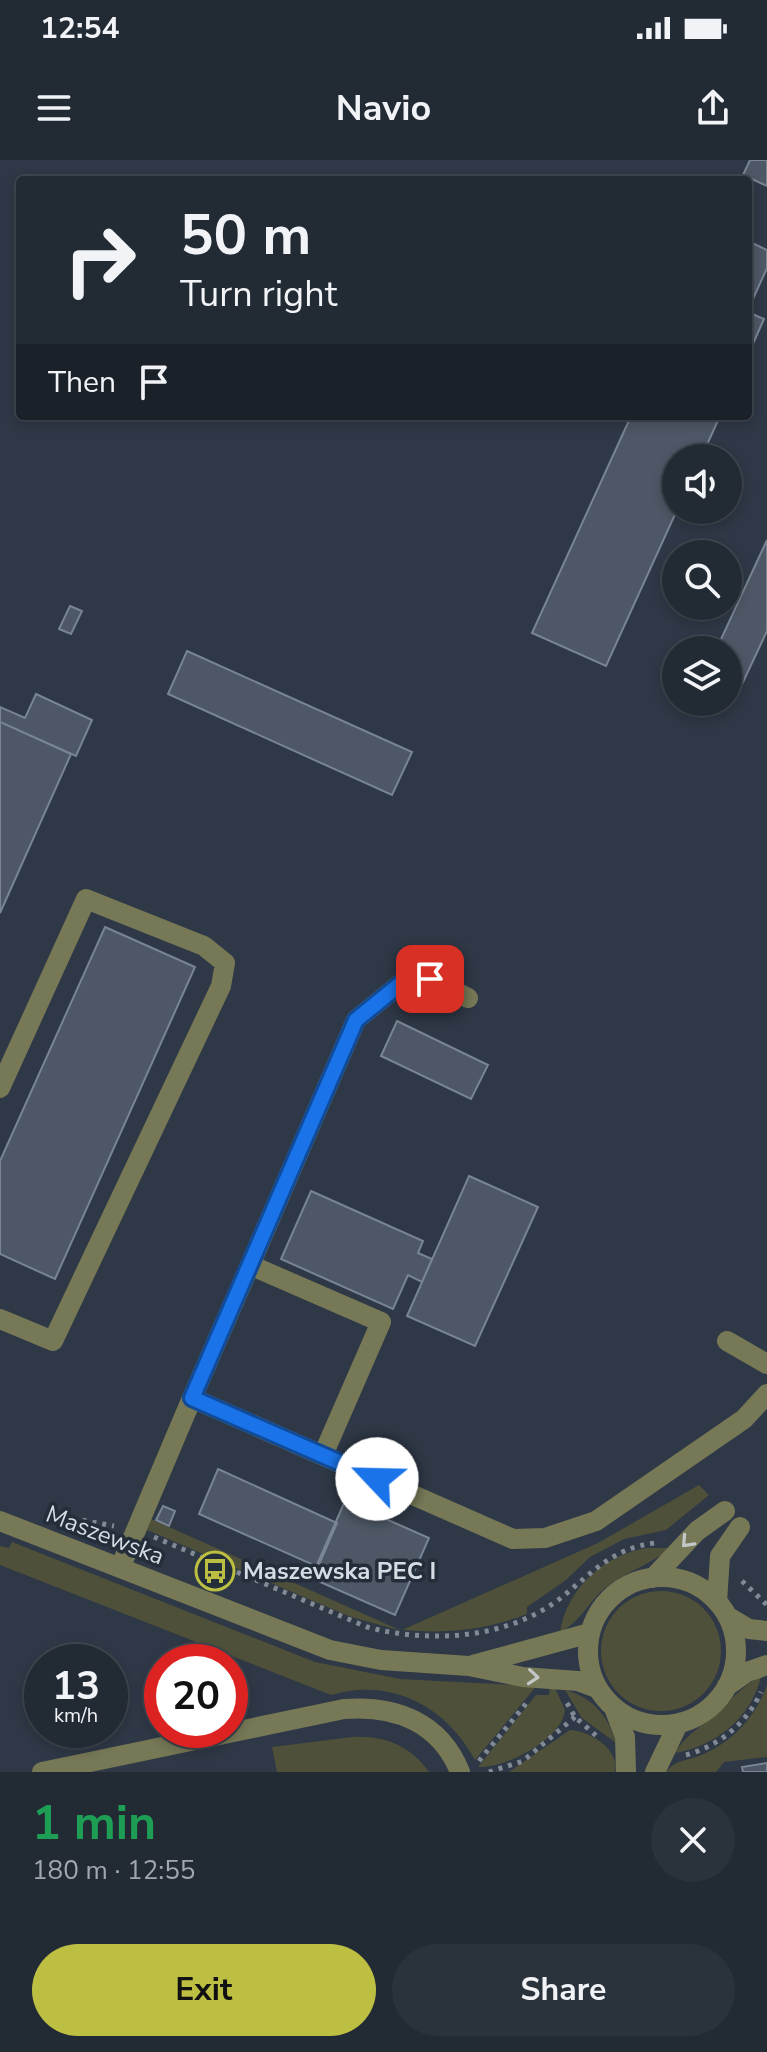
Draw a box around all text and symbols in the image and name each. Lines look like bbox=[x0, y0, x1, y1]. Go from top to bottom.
text: 12:54 bbox=[40, 8, 119, 49]
text: Navio bbox=[336, 84, 431, 133]
icon: menu bbox=[32, 86, 76, 130]
icon: share bbox=[691, 86, 735, 130]
text: 50 m bbox=[180, 197, 311, 274]
icon: right bbox=[48, 208, 152, 312]
text: Turn right bbox=[180, 270, 337, 319]
icon: arrive bbox=[132, 360, 176, 404]
text: Then bbox=[48, 362, 116, 403]
map controls bbox=[662, 444, 742, 716]
button: sound bbox=[662, 444, 742, 524]
button: search bbox=[662, 540, 742, 620]
button: layers bbox=[662, 636, 742, 716]
pin bbox=[396, 945, 464, 1013]
icon: arrive bbox=[408, 957, 452, 1001]
position arrow bbox=[335, 1437, 419, 1521]
street label: Maszewska bbox=[41, 1498, 169, 1572]
one-way arrow bbox=[681, 1533, 696, 1547]
bus stop icon: Maszewska PEC I bbox=[194, 1550, 236, 1592]
place label: Maszewska PEC I bbox=[243, 1555, 436, 1587]
speed limit sign: 20 bbox=[144, 1644, 248, 1748]
text: 13 bbox=[52, 1659, 100, 1713]
one-way arrow bbox=[527, 1668, 540, 1685]
text: km/h bbox=[54, 1702, 98, 1729]
text: 1 min bbox=[32, 1790, 156, 1856]
button: close bbox=[651, 1798, 735, 1882]
text: 180 m · 12:55 bbox=[32, 1853, 195, 1888]
button: Exit bbox=[32, 1944, 376, 2036]
button: Share bbox=[392, 1944, 735, 2036]

